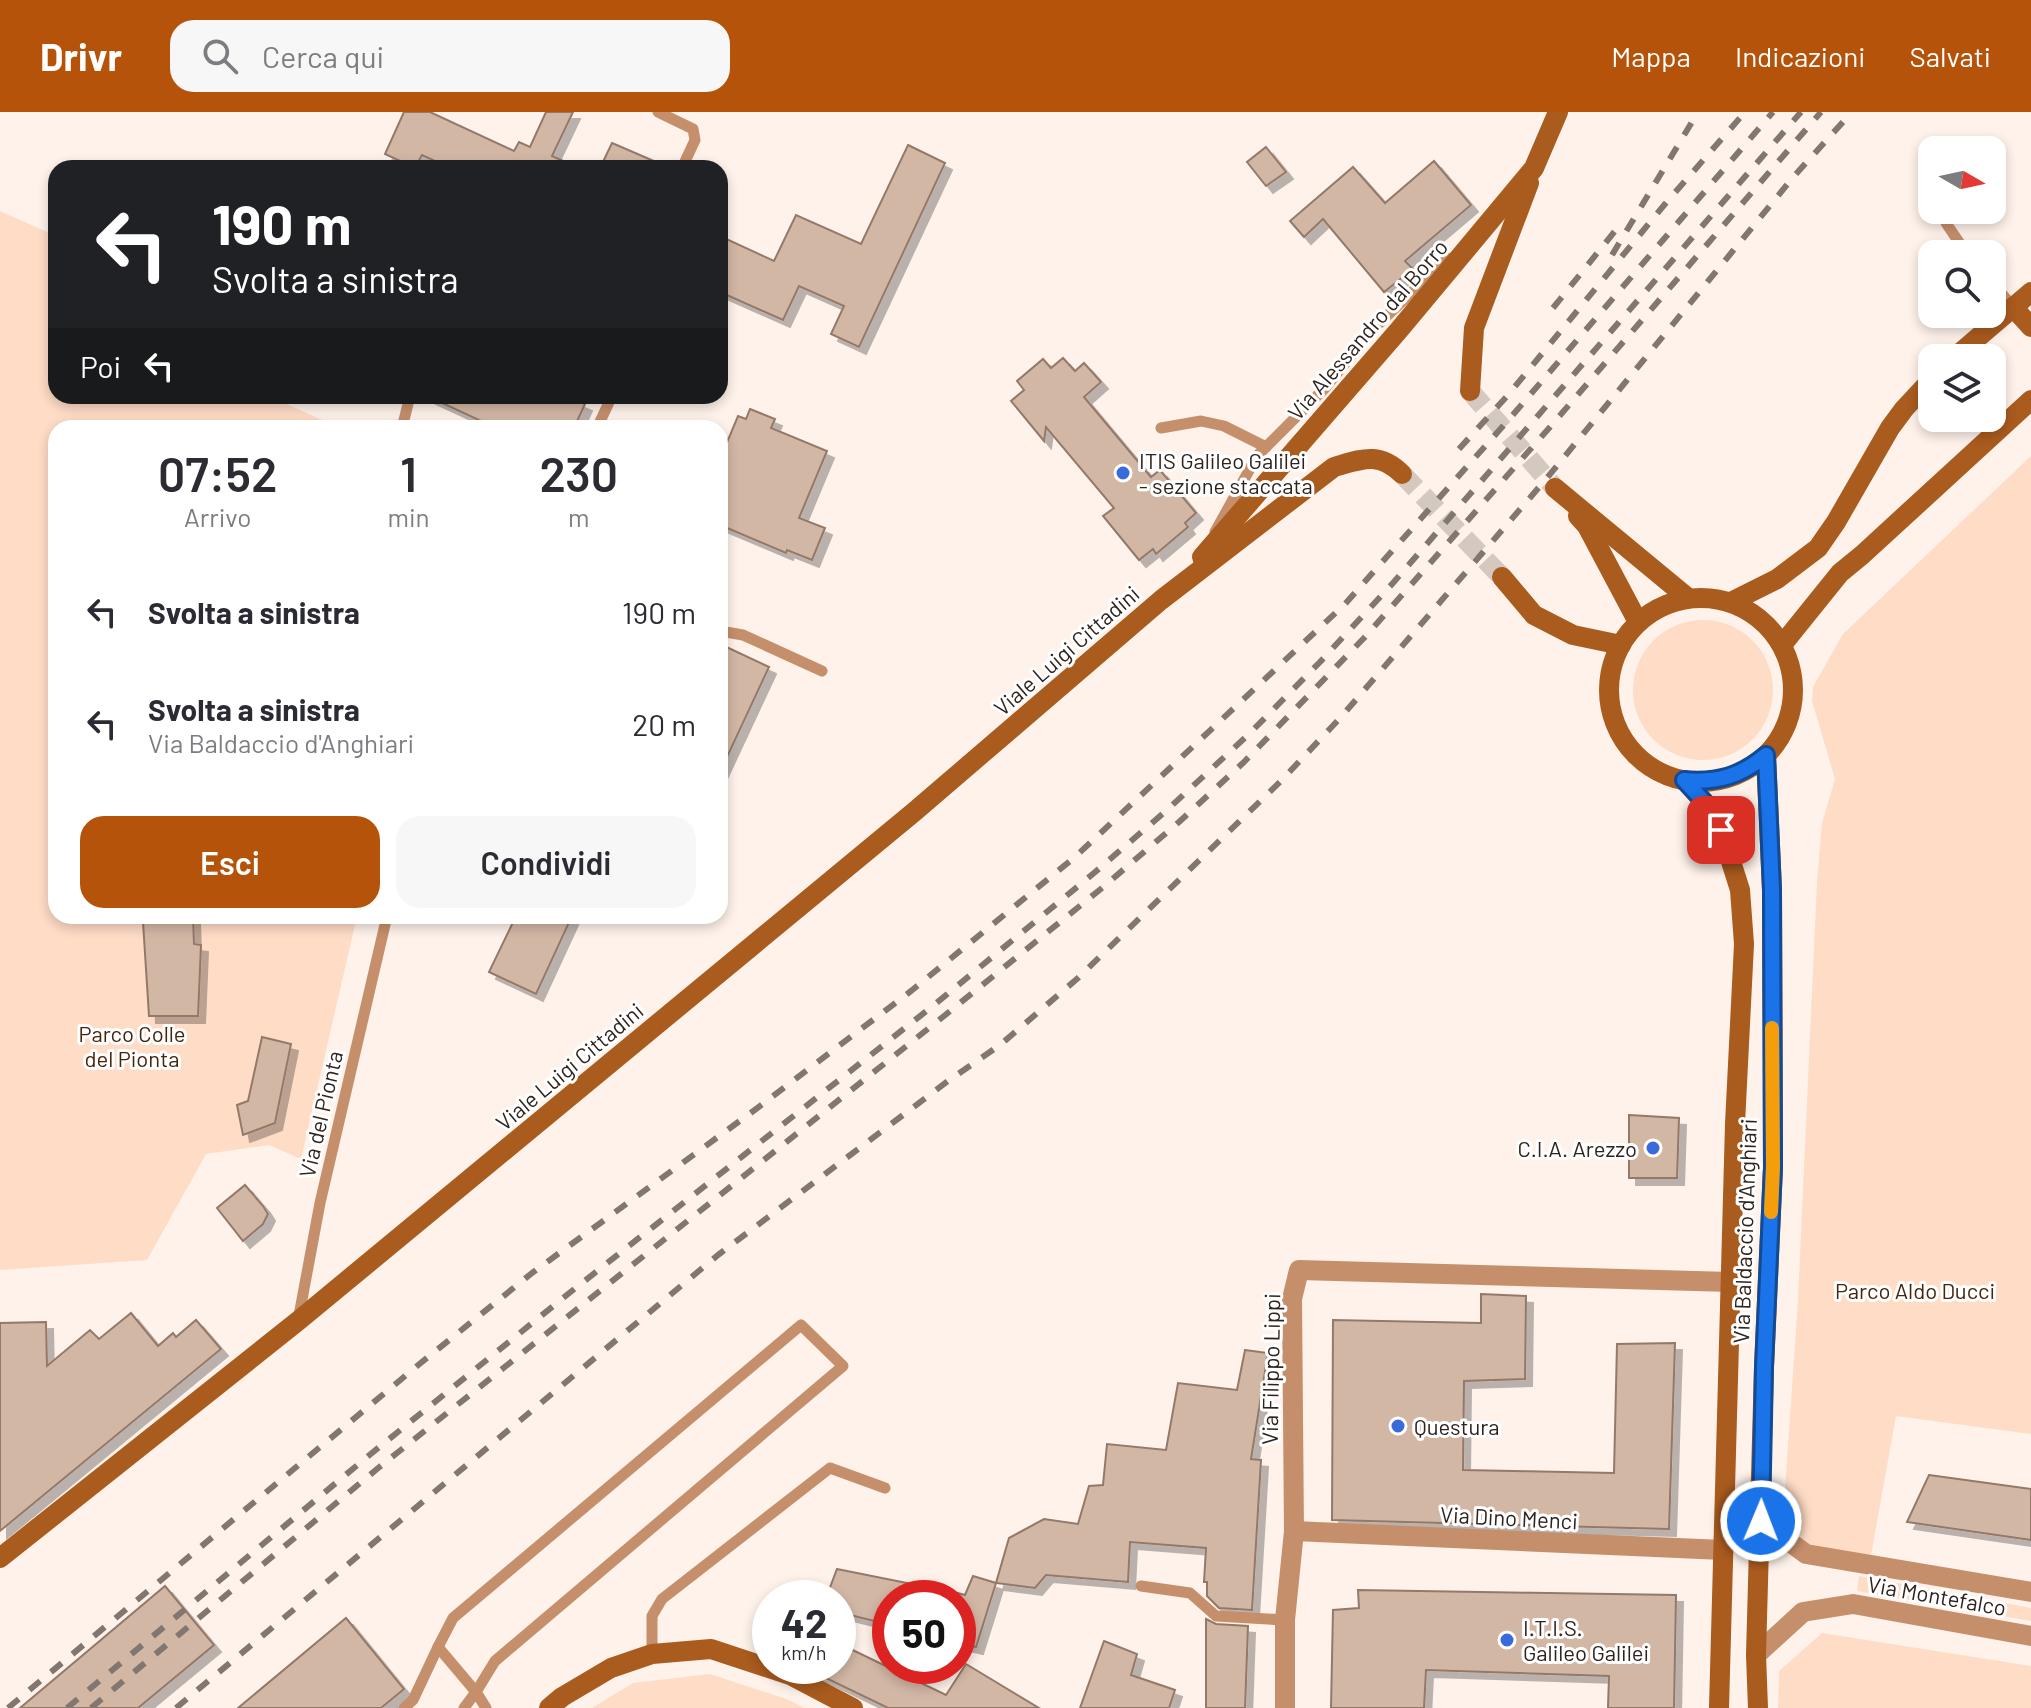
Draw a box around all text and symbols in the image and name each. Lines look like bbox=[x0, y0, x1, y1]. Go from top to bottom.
search box bbox=[170, 20, 730, 92]
text: Drivr bbox=[40, 33, 122, 79]
icon: search bbox=[198, 34, 242, 78]
text: Cerca qui bbox=[262, 38, 384, 74]
text: Mappa bbox=[1611, 39, 1691, 73]
text: Indicazioni bbox=[1735, 39, 1865, 73]
text: Salvati bbox=[1909, 39, 1991, 73]
north arrow bbox=[1918, 136, 2006, 224]
map controls bbox=[1918, 136, 2006, 432]
text: 190 m bbox=[212, 189, 351, 256]
icon: left bbox=[80, 192, 184, 296]
street label: Via Alessandro dal Borro bbox=[1282, 233, 1452, 425]
button: search bbox=[1918, 240, 2006, 328]
text: Svolta a sinistra bbox=[212, 257, 459, 300]
icon: left bbox=[137, 344, 181, 388]
button: layers bbox=[1918, 344, 2006, 432]
text: Poi bbox=[80, 348, 121, 384]
text: 07:52 bbox=[158, 444, 278, 502]
text: 1 bbox=[400, 444, 417, 502]
text: 230 bbox=[539, 444, 618, 502]
place label: ITIS Galileo Galilei - sezione staccata bbox=[1139, 447, 1313, 498]
marker: ITIS Galileo Galilei - sezione staccata bbox=[1114, 464, 1132, 482]
text: Arrivo bbox=[184, 501, 251, 532]
text: min bbox=[387, 501, 430, 532]
text: m bbox=[568, 501, 590, 532]
street label: Viale Luigi Cittadini bbox=[988, 580, 1144, 720]
icon: left bbox=[80, 590, 124, 634]
text: Svolta a sinistra bbox=[148, 594, 360, 630]
text: 190 m bbox=[622, 594, 696, 630]
text: Svolta a sinistra bbox=[148, 691, 360, 727]
icon: left bbox=[80, 702, 124, 746]
text: 20 m bbox=[632, 706, 696, 742]
text: Via Baldaccio d'Anghiari bbox=[148, 727, 414, 758]
pin bbox=[1687, 796, 1755, 864]
icon: arrive bbox=[1699, 808, 1743, 852]
button: Esci bbox=[80, 816, 380, 908]
button: Condividi bbox=[396, 816, 696, 908]
street label: Viale Luigi Cittadini bbox=[490, 997, 648, 1135]
park label: Parco Colle del Pionta bbox=[78, 1020, 186, 1071]
street label: Via del Pionta bbox=[293, 1048, 347, 1180]
street label: Via Baldaccio d'Anghiari bbox=[1727, 1118, 1761, 1344]
place label: C.I.A. Arezzo bbox=[1517, 1135, 1637, 1161]
marker: C.I.A. Arezzo bbox=[1644, 1139, 1662, 1157]
park label: Parco Aldo Ducci bbox=[1835, 1277, 1995, 1303]
street label: Via Filippo Lippi bbox=[1256, 1293, 1284, 1445]
place label: Questura bbox=[1414, 1413, 1500, 1439]
marker: Questura bbox=[1389, 1417, 1407, 1435]
position arrow bbox=[1719, 1479, 1803, 1563]
street label: Via Dino Menci bbox=[1440, 1500, 1578, 1534]
street label: Via Montefalco bbox=[1866, 1570, 2008, 1620]
speed limit sign: 50 bbox=[872, 1580, 976, 1684]
text: 42 bbox=[781, 1598, 827, 1646]
place label: I.T.I.S. Galileo Galilei bbox=[1523, 1614, 1649, 1665]
marker: I.T.I.S. Galileo Galilei bbox=[1498, 1631, 1516, 1649]
text: km/h bbox=[781, 1640, 827, 1664]

